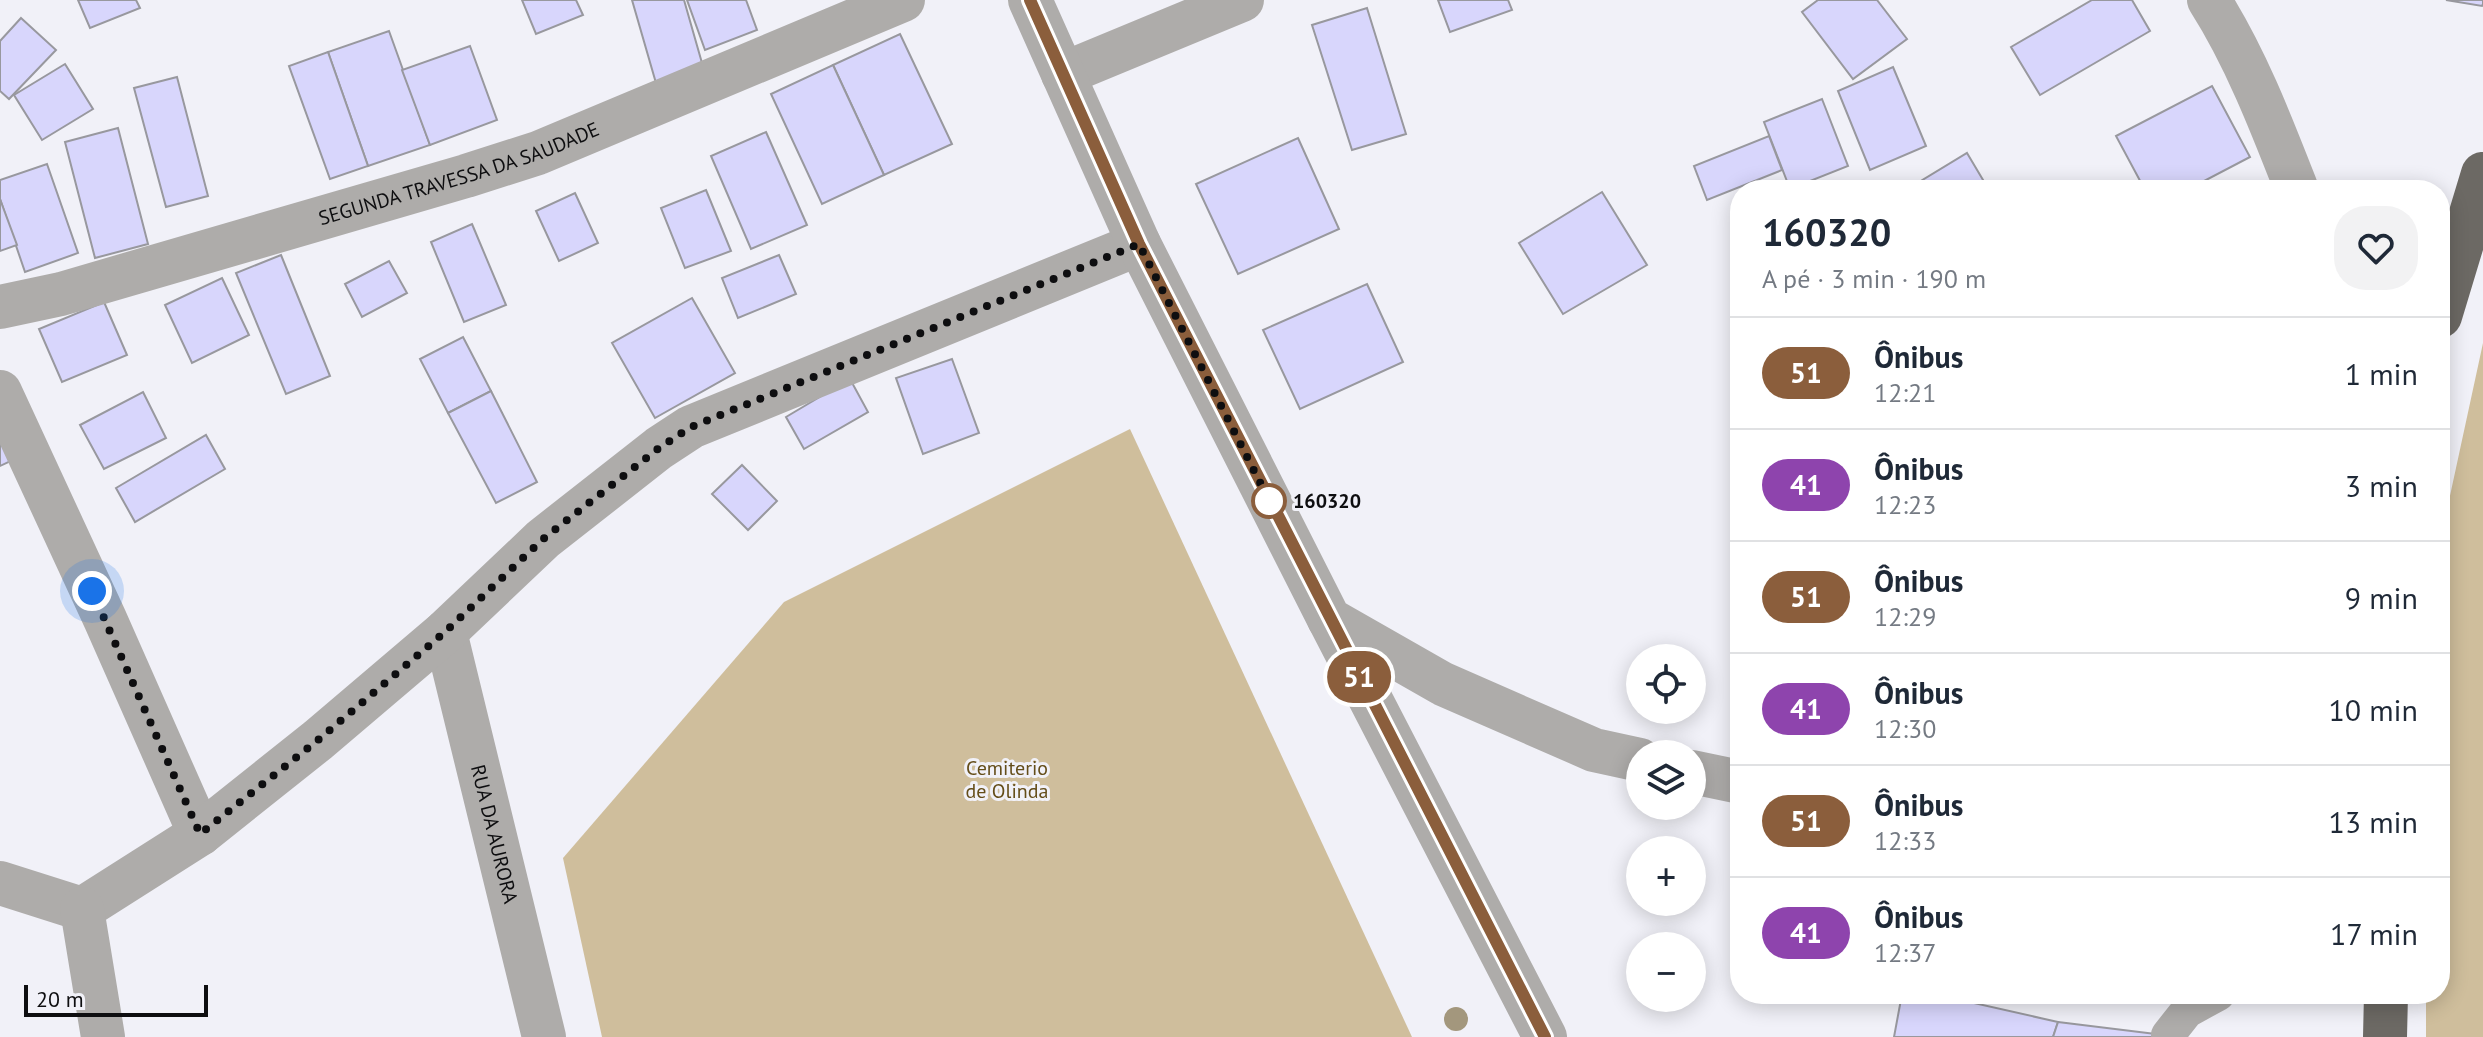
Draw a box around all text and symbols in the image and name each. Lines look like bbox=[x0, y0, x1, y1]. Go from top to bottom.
street label: SEGUNDA TRAVESSA DA SAUDADE bbox=[315, 116, 603, 231]
button: heart bbox=[2334, 206, 2418, 290]
text: 160320 bbox=[1762, 207, 1891, 256]
text: A pé · 3 min · 190 m bbox=[1762, 262, 1986, 295]
text: Ônibus bbox=[1874, 337, 1963, 376]
text: 51 bbox=[1790, 354, 1822, 391]
text: 1 min bbox=[2345, 354, 2418, 393]
text: 12:21 bbox=[1874, 376, 1936, 409]
text: Ônibus bbox=[1874, 449, 1963, 488]
text: 41 bbox=[1790, 466, 1822, 503]
text: 3 min bbox=[2345, 466, 2418, 505]
marker: 160320 bbox=[1252, 484, 1286, 518]
place label: 160320 bbox=[1293, 488, 1361, 514]
text: 12:23 bbox=[1874, 488, 1936, 521]
text: Ônibus bbox=[1874, 561, 1963, 600]
your location bbox=[72, 571, 112, 611]
text: 51 bbox=[1790, 578, 1822, 615]
text: 9 min bbox=[2345, 578, 2418, 617]
text: 12:29 bbox=[1874, 600, 1936, 633]
map controls bbox=[1626, 644, 1706, 1012]
button: locate bbox=[1626, 644, 1706, 724]
line badge: 51 bbox=[1323, 651, 1395, 703]
text: 51 bbox=[1343, 658, 1375, 695]
text: Ônibus bbox=[1874, 673, 1963, 712]
text: 41 bbox=[1790, 690, 1822, 727]
text: 10 min bbox=[2328, 690, 2418, 729]
text: 12:30 bbox=[1874, 712, 1936, 745]
button: layers bbox=[1626, 740, 1706, 820]
park label: Cemiterio de Olinda bbox=[966, 755, 1048, 804]
street label: RUA DA AURORA bbox=[465, 762, 524, 906]
text: Ônibus bbox=[1874, 785, 1963, 824]
text: 51 bbox=[1790, 802, 1822, 839]
text: 13 min bbox=[2328, 802, 2418, 841]
text: 12:33 bbox=[1874, 824, 1936, 857]
button: + bbox=[1626, 836, 1706, 916]
text: Ônibus bbox=[1874, 897, 1963, 936]
text: 41 bbox=[1790, 914, 1822, 951]
text: 17 min bbox=[2330, 914, 2418, 953]
button: − bbox=[1626, 932, 1706, 1012]
text: 12:37 bbox=[1874, 936, 1936, 969]
scale bar bbox=[24, 981, 208, 1017]
text: 20 m bbox=[36, 985, 84, 1013]

